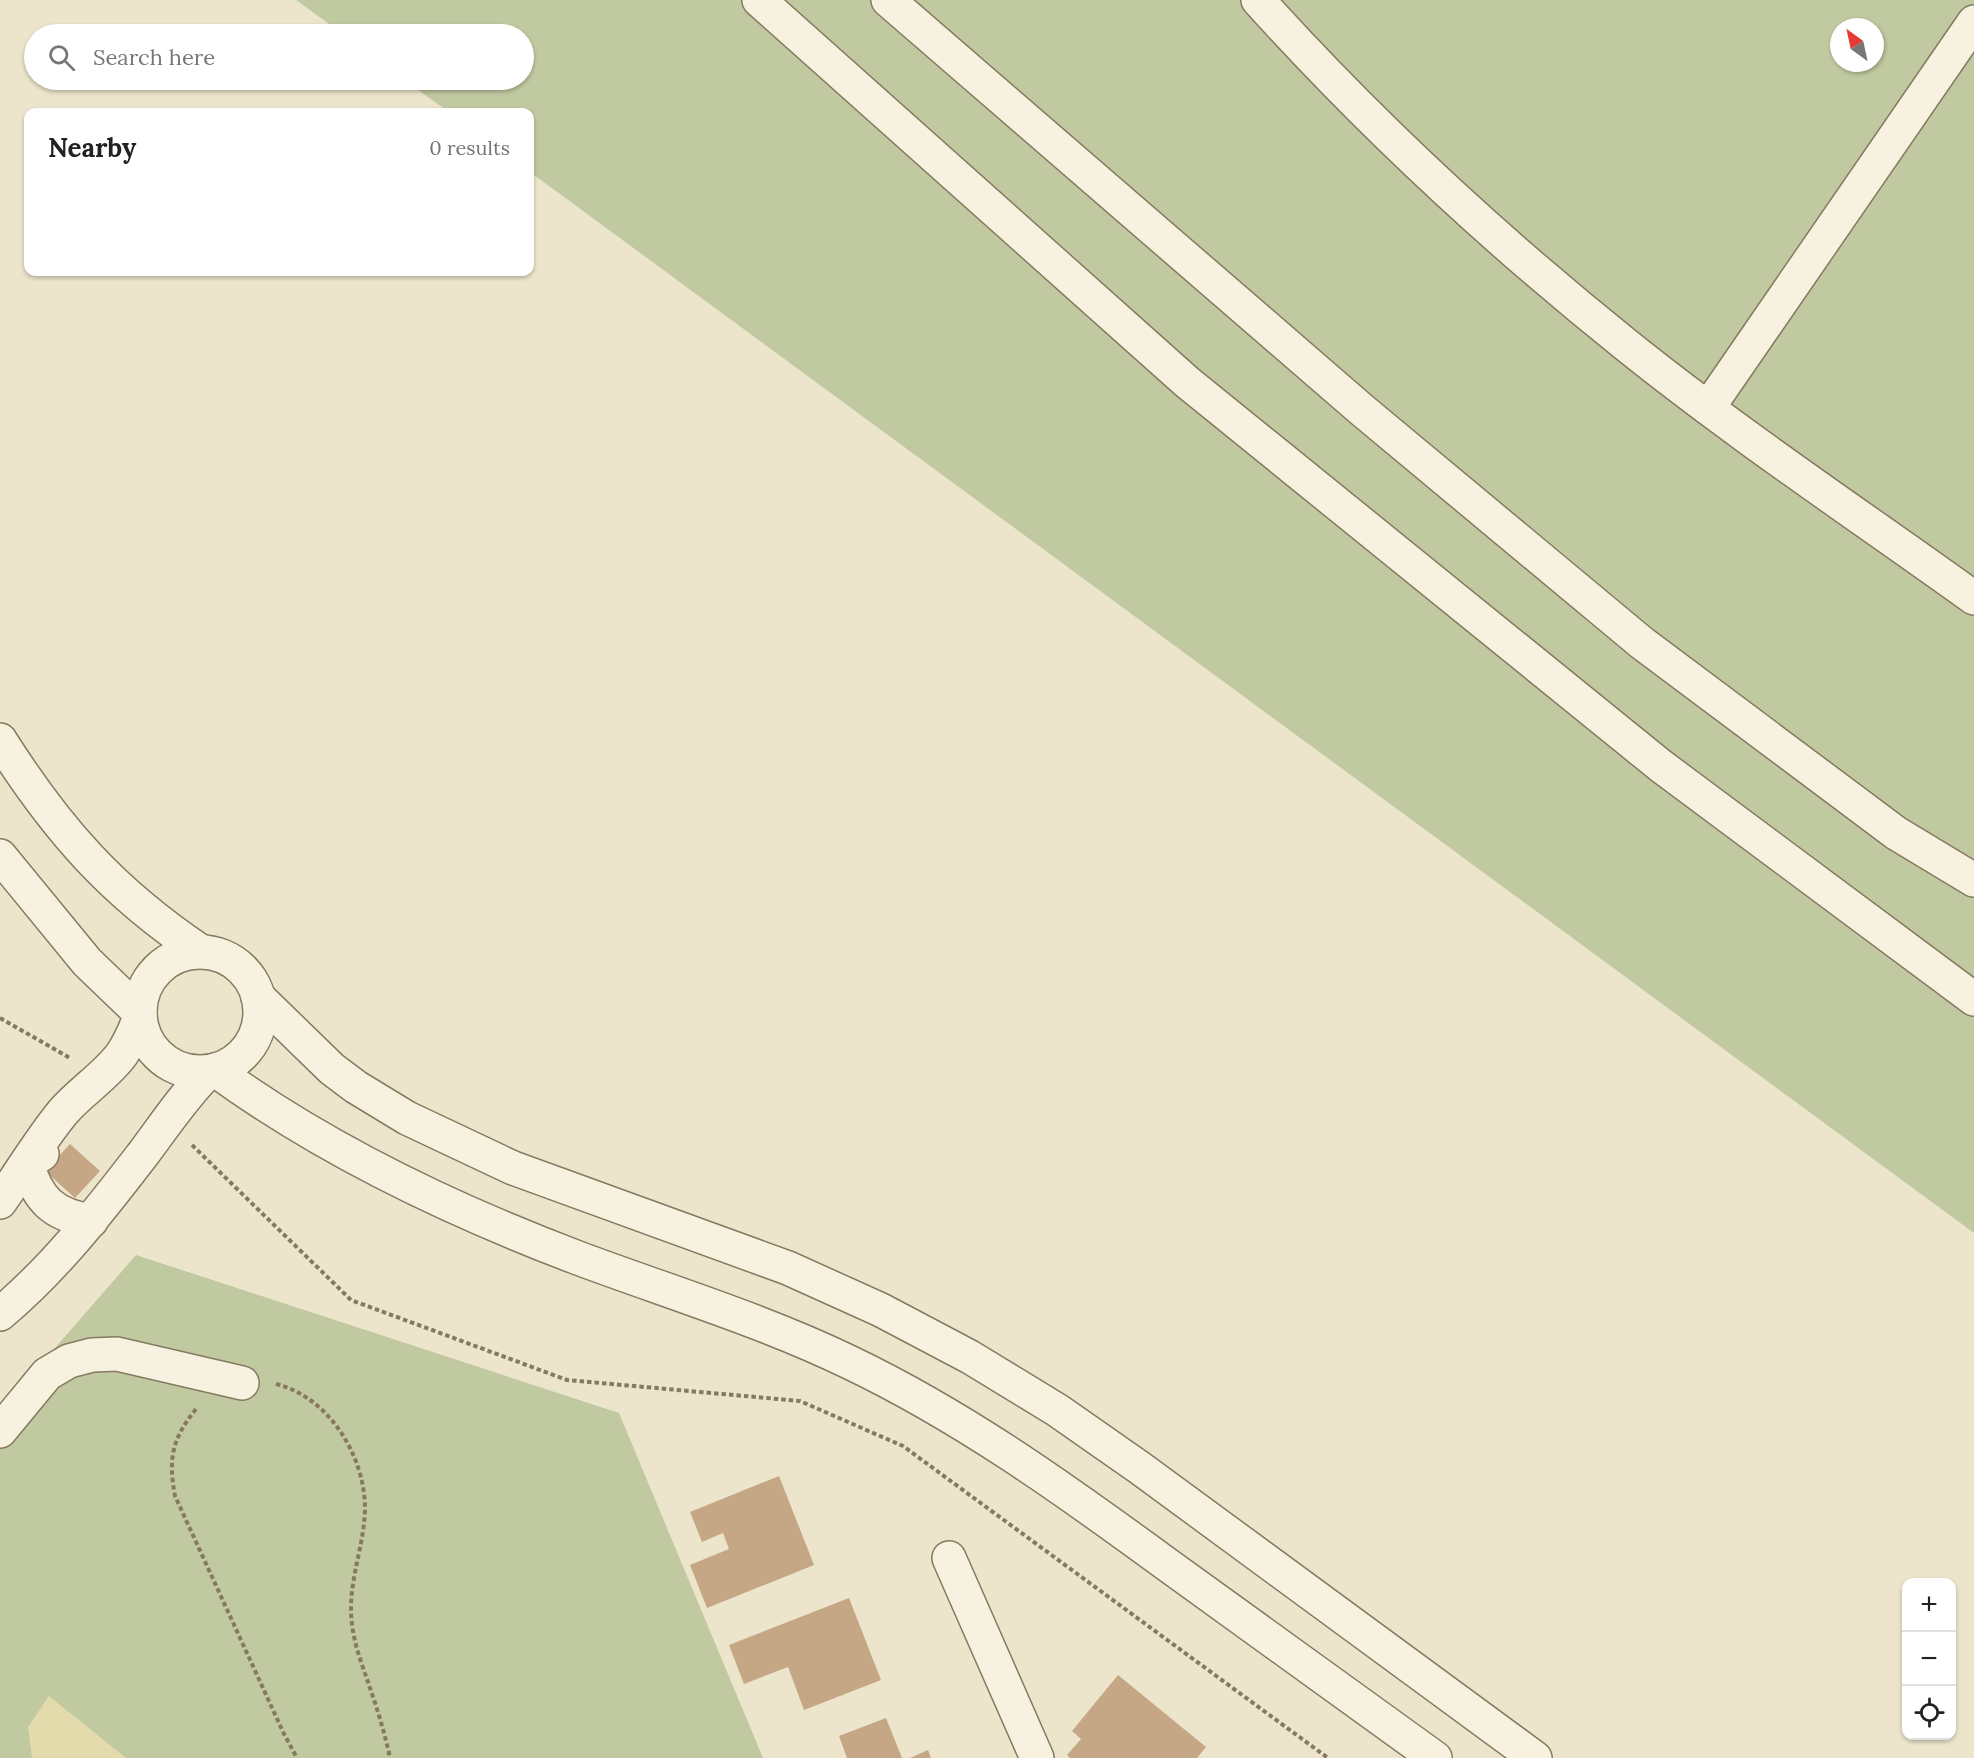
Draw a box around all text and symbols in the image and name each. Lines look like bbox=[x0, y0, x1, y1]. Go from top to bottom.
north arrow bbox=[1830, 18, 1884, 72]
search box bbox=[24, 24, 534, 90]
icon: search bbox=[45, 41, 78, 74]
text: Search here bbox=[93, 43, 215, 71]
text: Nearby bbox=[48, 131, 136, 164]
text: 0 results bbox=[429, 135, 510, 160]
map controls bbox=[1902, 1578, 1956, 1740]
button: + bbox=[1902, 1578, 1956, 1632]
button: − bbox=[1902, 1632, 1956, 1686]
button: locate bbox=[1902, 1686, 1956, 1740]

